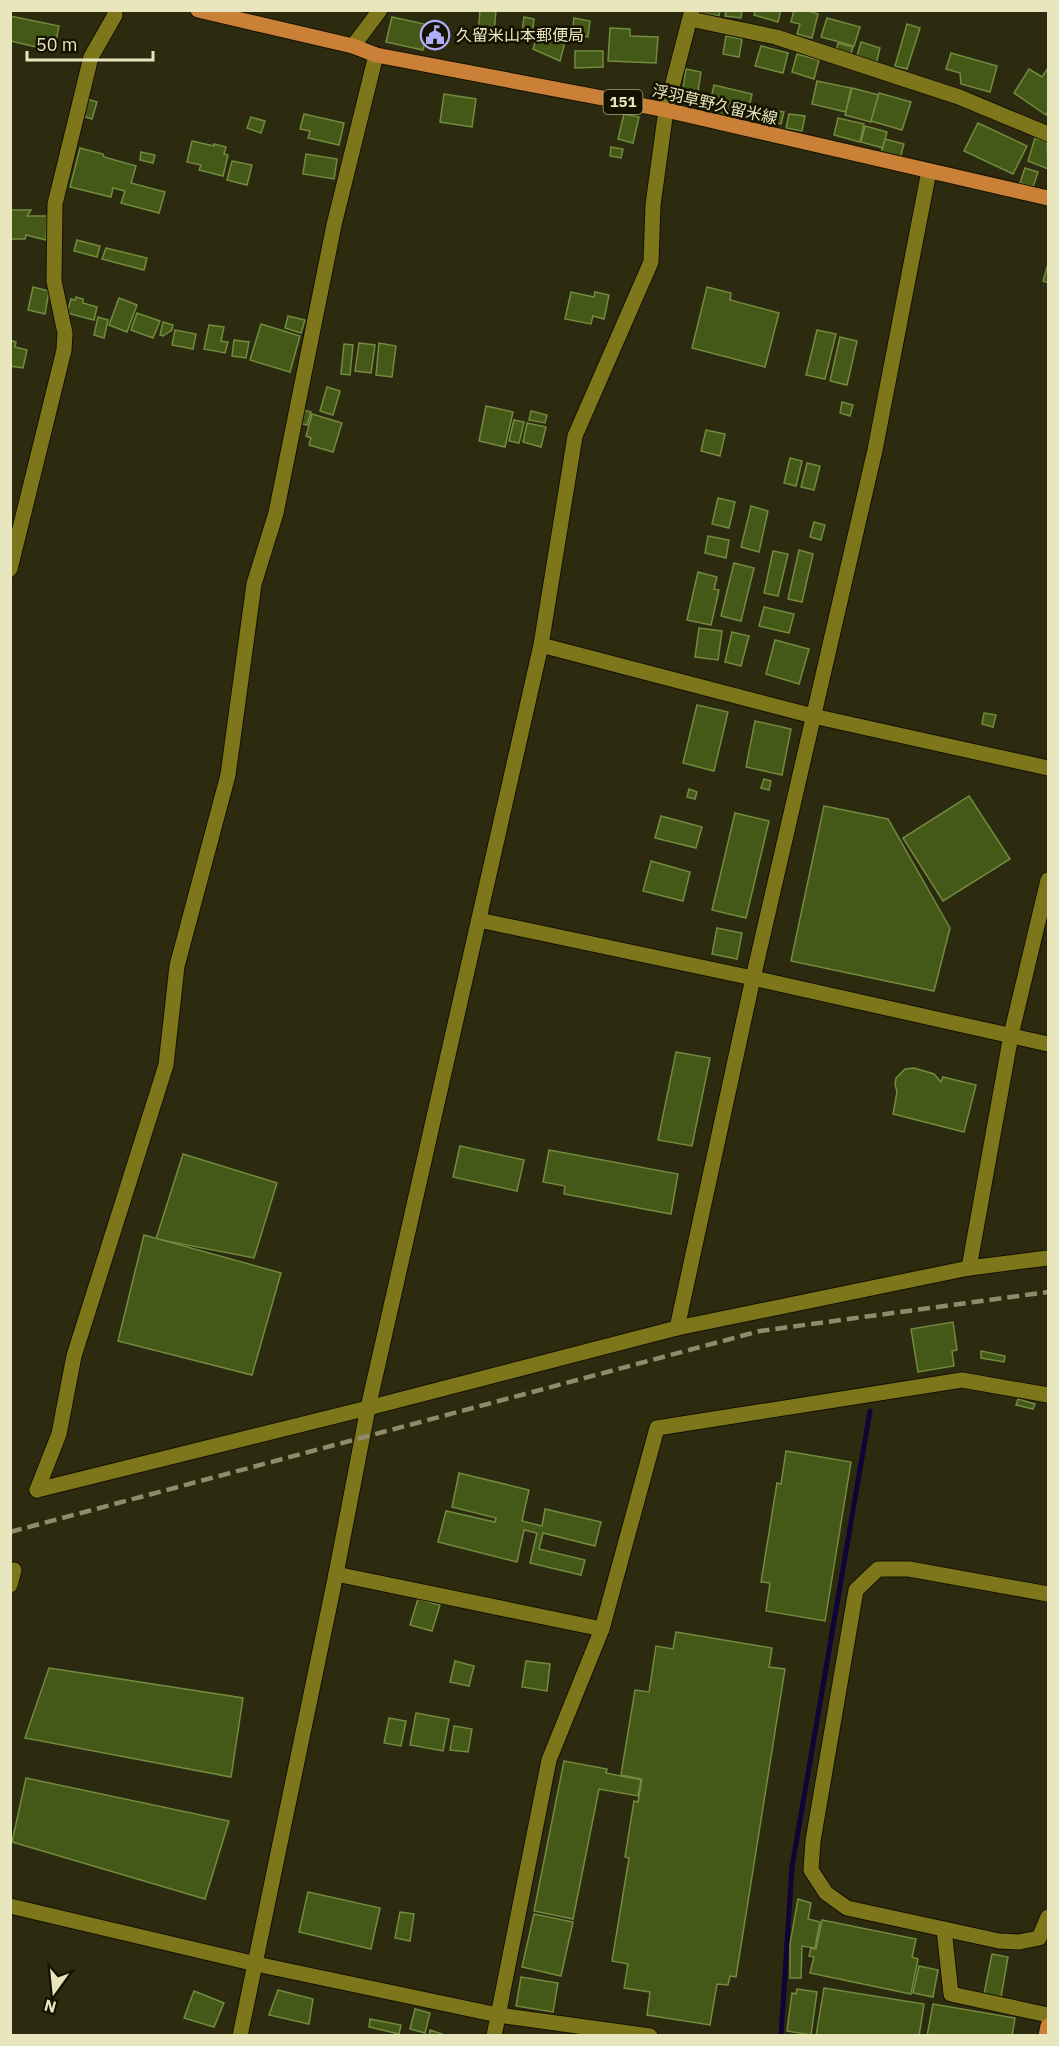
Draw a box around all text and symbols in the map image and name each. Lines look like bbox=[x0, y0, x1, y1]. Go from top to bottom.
public building icon: 久留米山本郵便局 bbox=[419, 19, 451, 51]
scale bar bbox=[27, 24, 153, 62]
place label: 久留米山本郵便局 bbox=[456, 25, 584, 45]
text: 50 m bbox=[36, 33, 78, 56]
street label: 浮羽草野久留米線 bbox=[650, 80, 780, 128]
road number: 151 bbox=[604, 90, 642, 114]
north arrow bbox=[24, 1962, 84, 2022]
text: N bbox=[42, 1995, 58, 2018]

